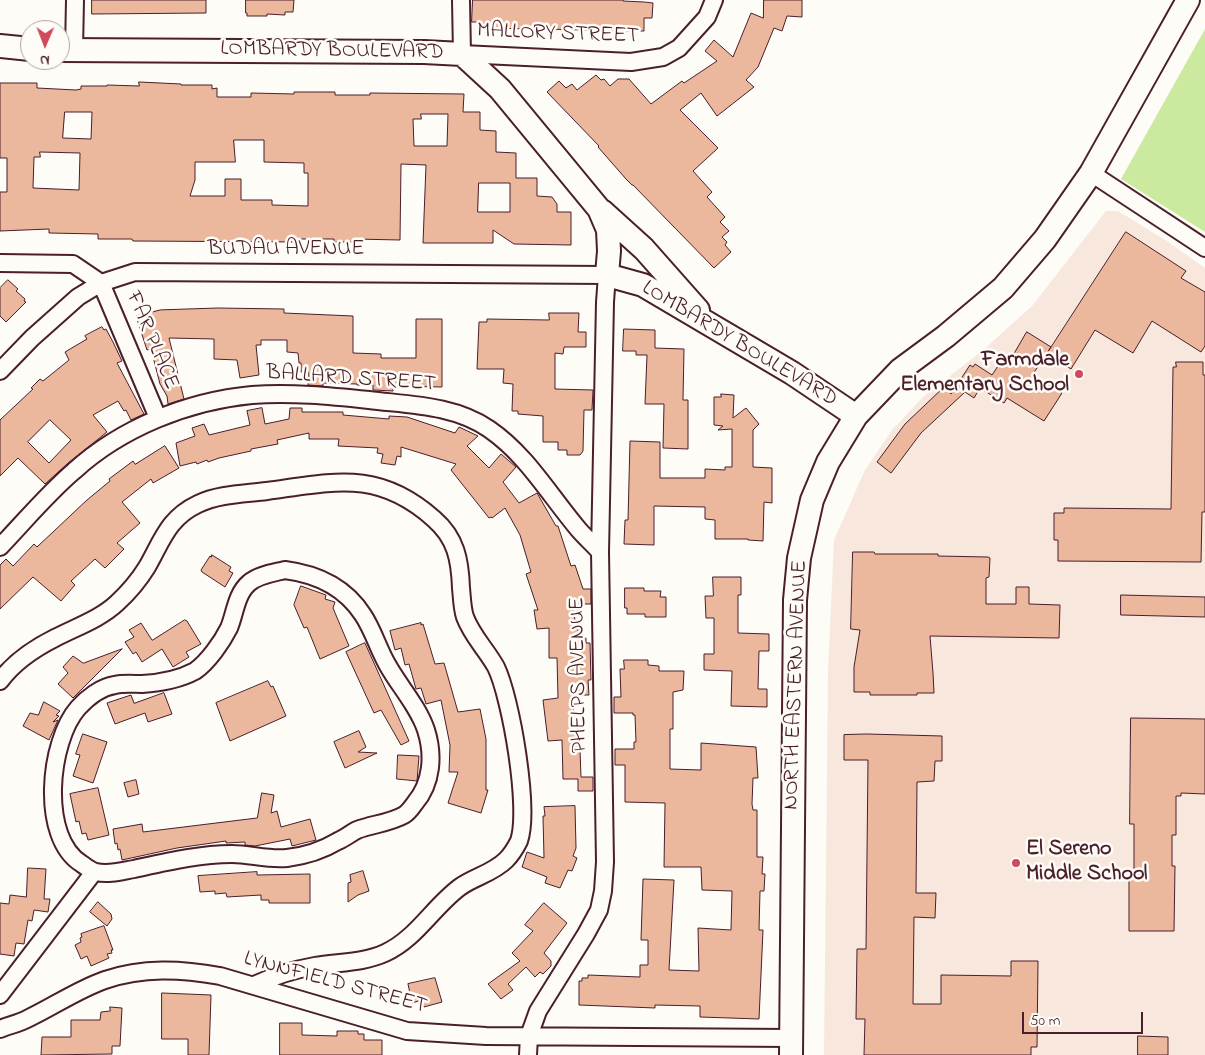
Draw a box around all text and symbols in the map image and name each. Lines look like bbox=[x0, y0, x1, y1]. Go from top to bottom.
street label: MALLORY STREET bbox=[476, 19, 640, 51]
north arrow bbox=[20, 20, 70, 70]
street label: LOMBARDY BOULEVARD bbox=[220, 37, 444, 67]
text: N bbox=[40, 49, 50, 70]
street label: BUDAU AVENUE bbox=[207, 237, 365, 263]
street label: LOMBARDY BOULEVARD bbox=[636, 276, 842, 414]
street label: FAR PLACE bbox=[119, 288, 183, 394]
place label: Farmdale Elementary School bbox=[900, 348, 1069, 400]
street label: BALLARD STREET bbox=[265, 361, 437, 399]
marker: Farmdale Elementary School bbox=[1073, 368, 1085, 380]
street label: NORTH EASTERN AVENUE bbox=[779, 560, 815, 810]
street label: PHELPS AVENUE bbox=[565, 597, 595, 753]
place label: El Sereno Middle School bbox=[1026, 837, 1147, 888]
marker: El Sereno Middle School bbox=[1010, 857, 1022, 869]
street label: LYNNFIELD STREET bbox=[240, 947, 430, 1021]
scale bar bbox=[1025, 1002, 1146, 1034]
text: 50 m bbox=[1030, 1010, 1060, 1032]

